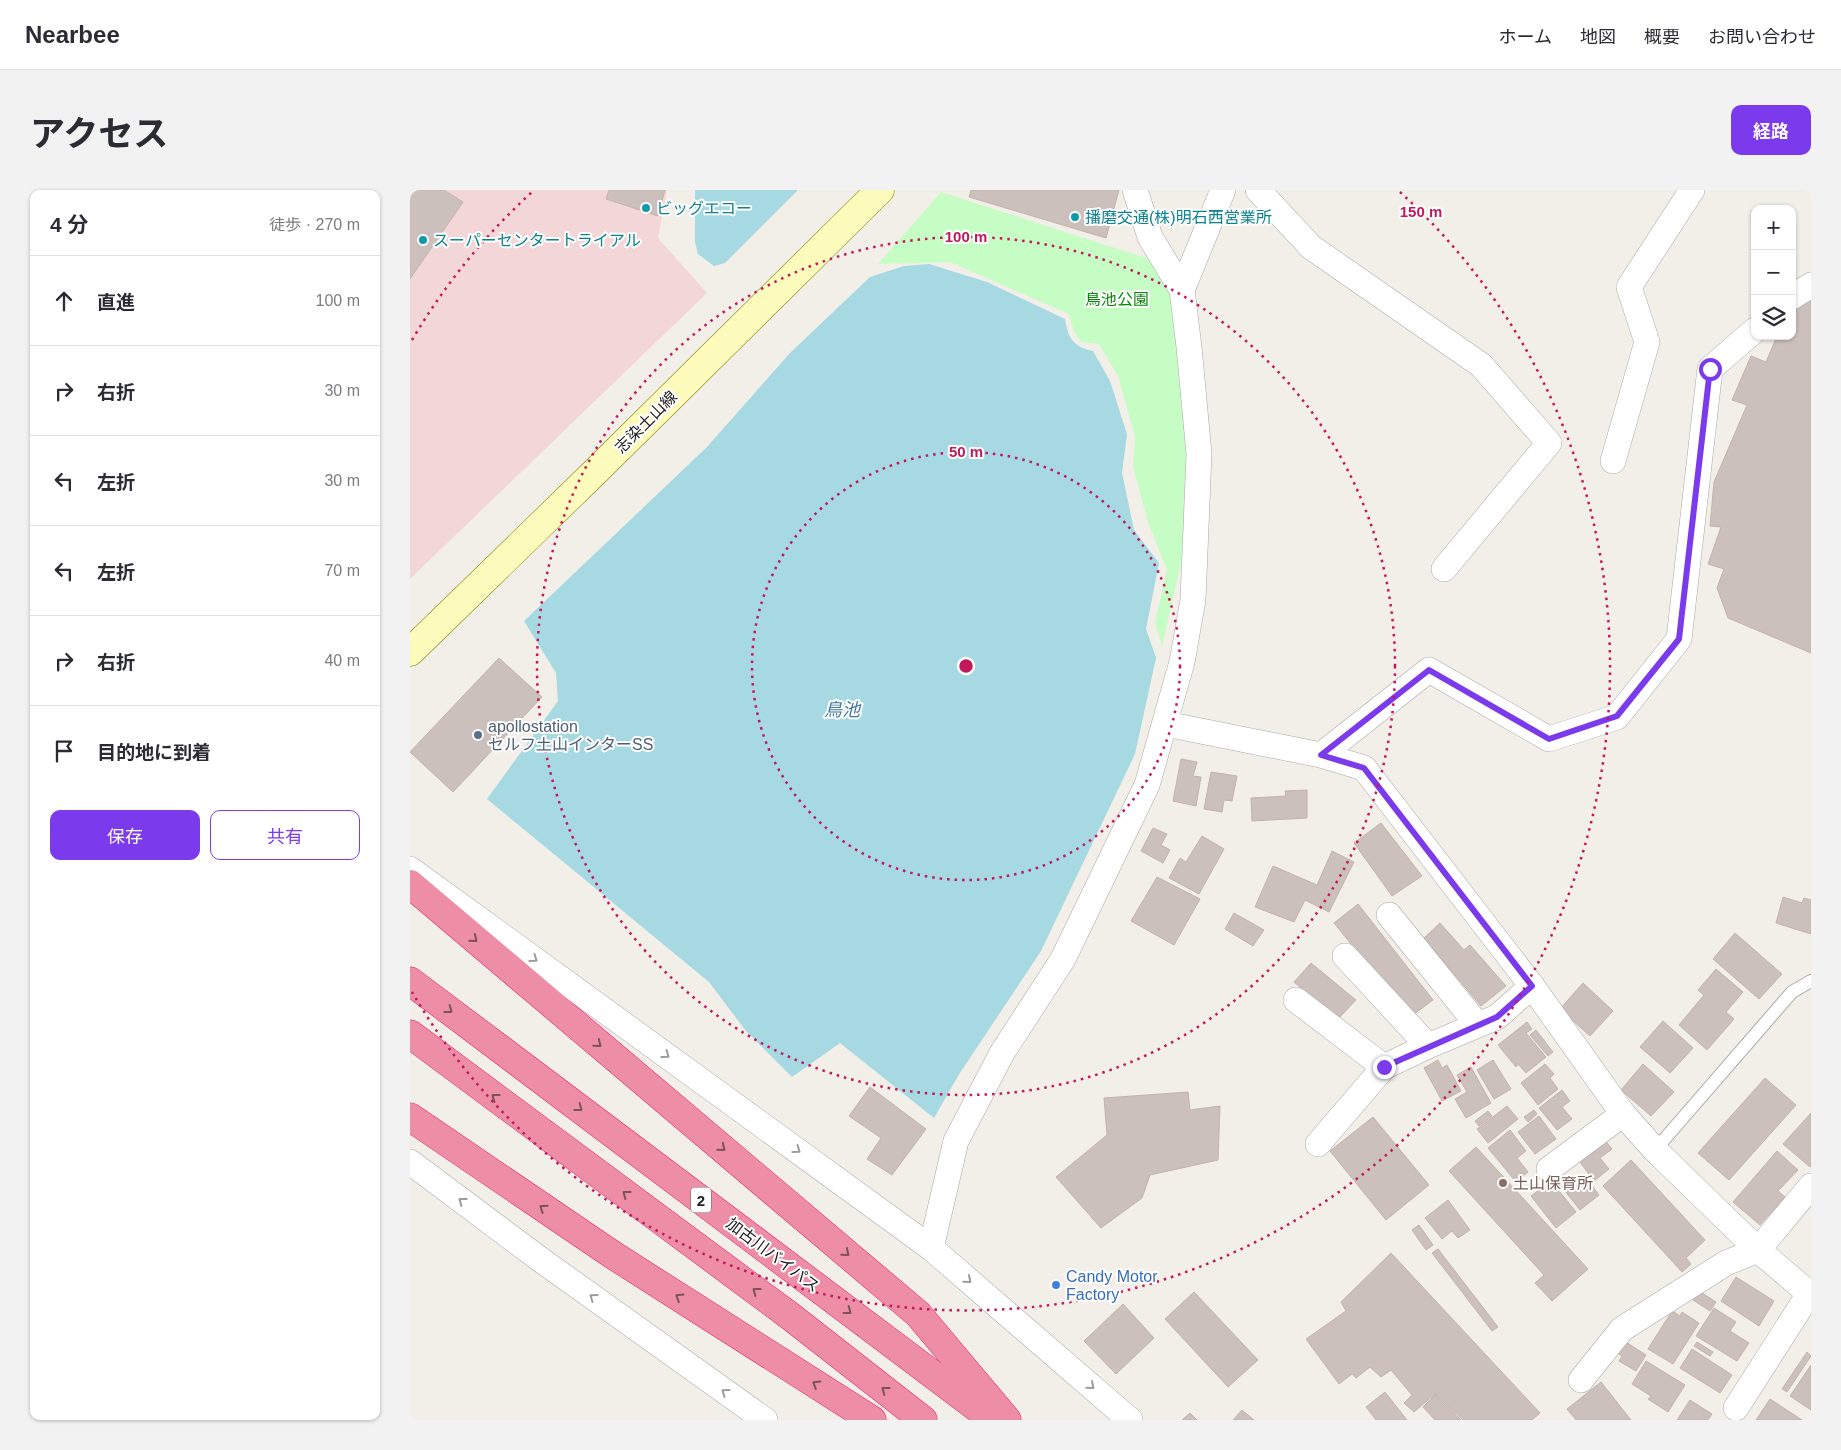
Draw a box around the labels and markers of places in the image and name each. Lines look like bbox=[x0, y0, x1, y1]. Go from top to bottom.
place label: ビッグエコー bbox=[656, 200, 752, 217]
marker: ビッグエコー bbox=[640, 202, 652, 214]
place label: 播磨交通(株)明石西営業所 bbox=[1085, 209, 1272, 226]
marker: 播磨交通(株)明石西営業所 bbox=[1069, 211, 1081, 223]
place label: スーパーセンタートライアル bbox=[433, 232, 641, 249]
marker: スーパーセンタートライアル bbox=[417, 234, 429, 246]
centre of rings bbox=[957, 657, 975, 675]
place label: apollostation セルフ土山インターSS bbox=[488, 718, 653, 753]
marker: apollostation セルフ土山インターSS bbox=[472, 729, 484, 741]
place label: 土山保育所 bbox=[1513, 1175, 1593, 1192]
marker: 土山保育所 bbox=[1497, 1177, 1509, 1189]
place label: Candy Motor Factory bbox=[1066, 1268, 1158, 1303]
marker: Candy Motor Factory bbox=[1050, 1279, 1062, 1291]

